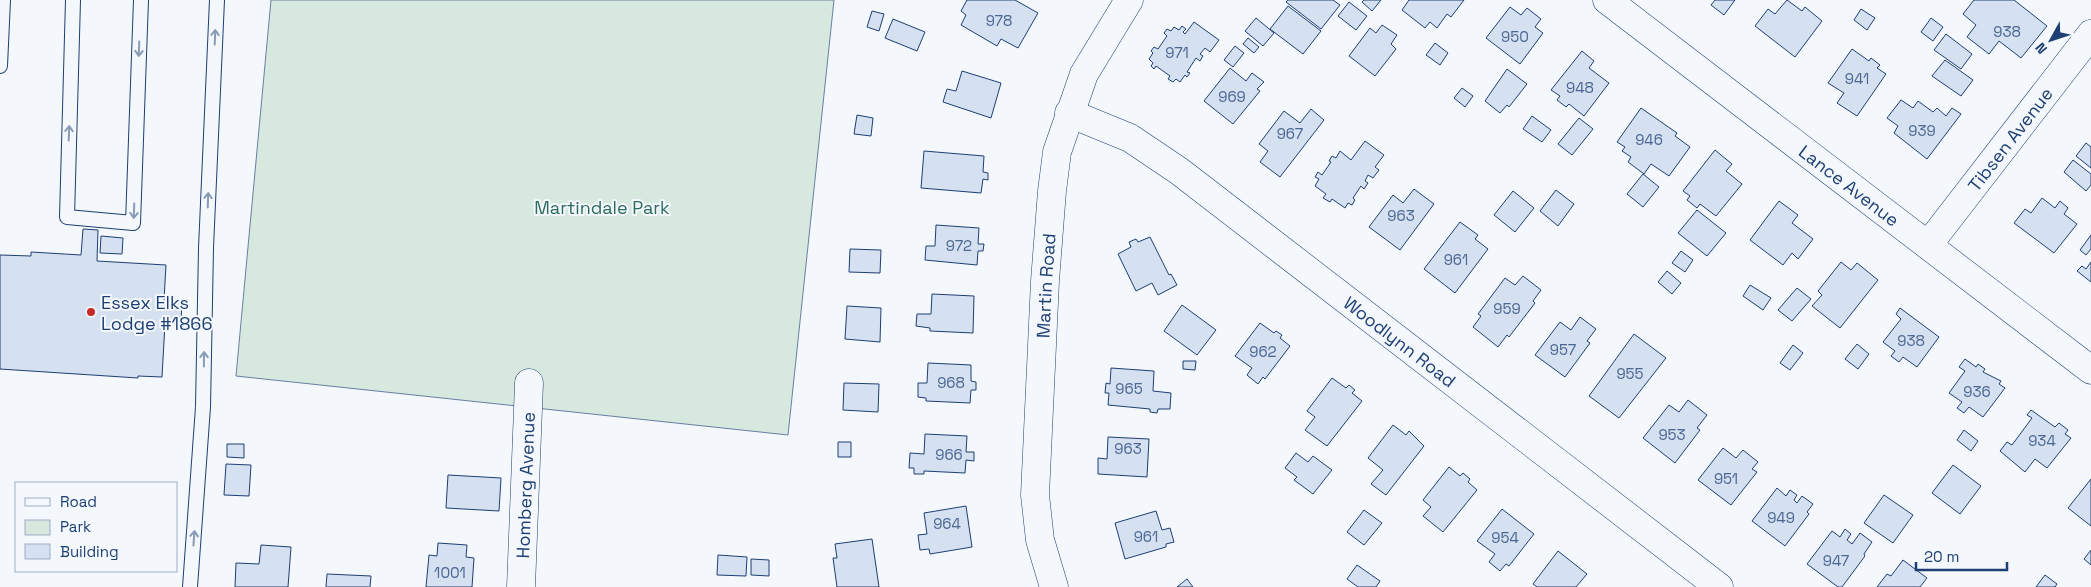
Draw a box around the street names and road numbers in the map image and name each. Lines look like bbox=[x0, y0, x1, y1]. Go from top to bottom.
street label: Tibsen Avenue bbox=[1962, 82, 2057, 196]
street label: Lance Avenue bbox=[1794, 139, 1904, 231]
street label: Martin Road bbox=[1031, 232, 1060, 339]
street label: Woodlynn Road bbox=[1339, 291, 1461, 392]
street label: Homberg Avenue bbox=[511, 411, 539, 559]

